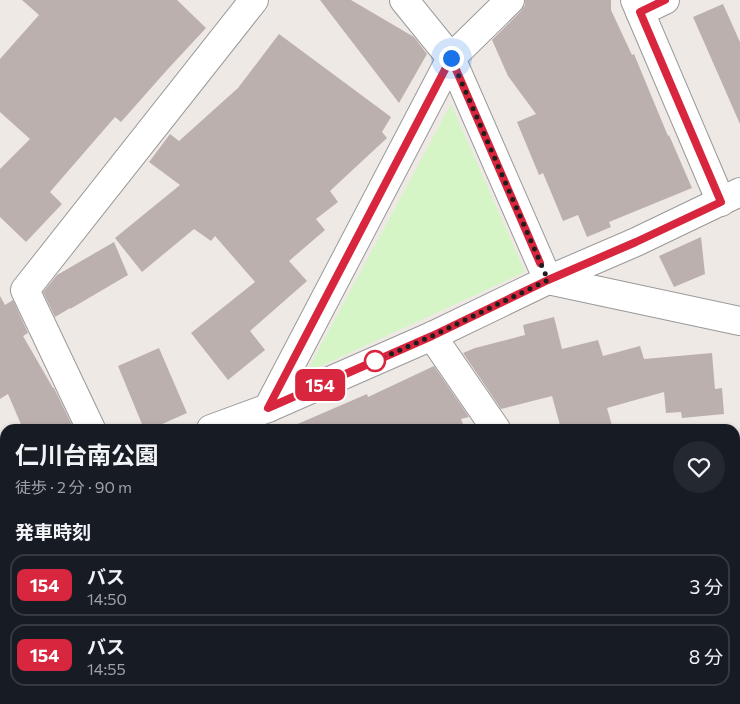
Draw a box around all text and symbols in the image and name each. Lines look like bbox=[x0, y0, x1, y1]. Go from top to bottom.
your location bbox=[439, 46, 464, 71]
unlabelled marker bbox=[364, 350, 386, 372]
line badge: 154 bbox=[291, 369, 349, 401]
text: 154 bbox=[305, 374, 335, 396]
text: 仁川台南公園 bbox=[15, 440, 159, 469]
button: heart bbox=[673, 441, 725, 493]
text: 徒歩 · 2 分 · 90 m bbox=[15, 477, 132, 496]
text: 発車時刻 bbox=[15, 520, 91, 543]
text: バス bbox=[87, 565, 125, 588]
text: 154 bbox=[30, 574, 59, 596]
text: 3 分 bbox=[690, 575, 723, 598]
text: 14:50 bbox=[87, 589, 127, 608]
text: バス bbox=[87, 635, 125, 658]
text: 154 bbox=[30, 644, 59, 666]
text: 8 分 bbox=[689, 645, 723, 668]
text: 14:55 bbox=[87, 659, 126, 678]

